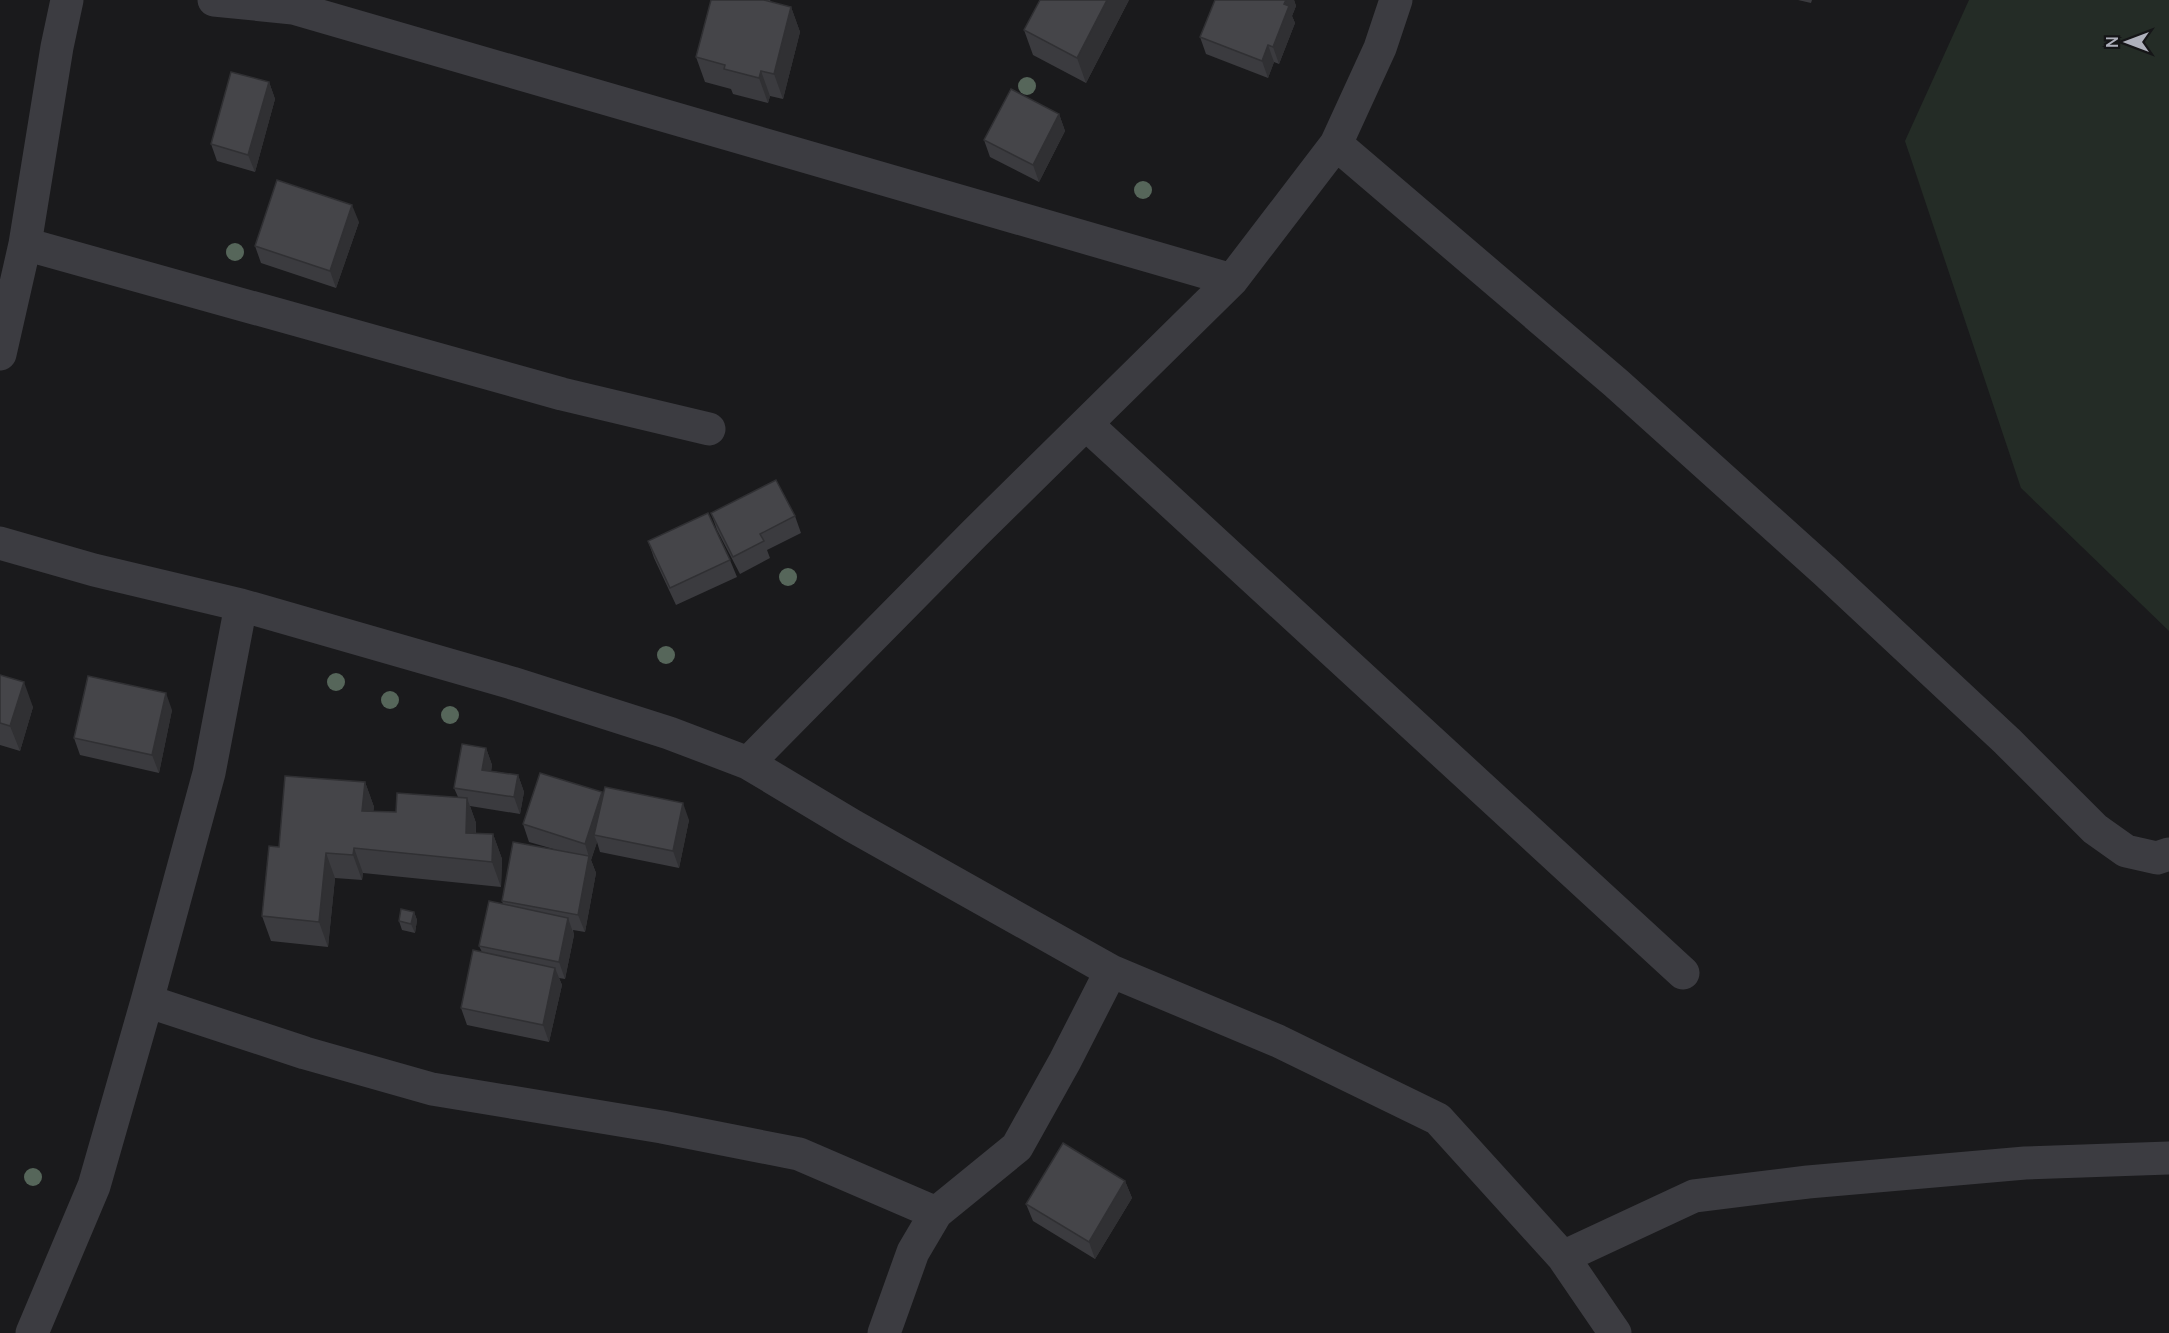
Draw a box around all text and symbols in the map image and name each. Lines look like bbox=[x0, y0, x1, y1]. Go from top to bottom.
north arrow bbox=[2097, 12, 2157, 72]
text: N bbox=[2101, 36, 2123, 48]

